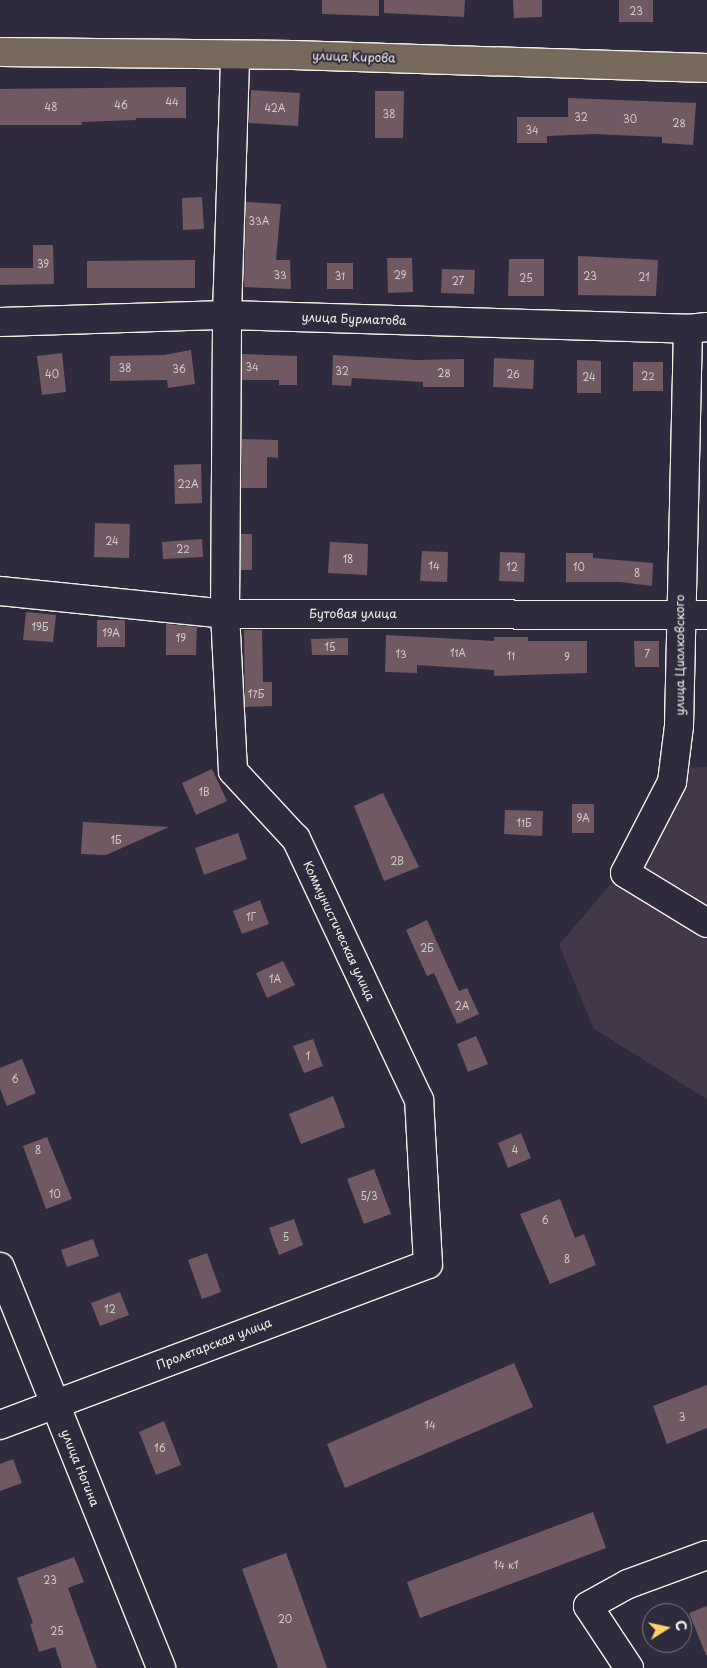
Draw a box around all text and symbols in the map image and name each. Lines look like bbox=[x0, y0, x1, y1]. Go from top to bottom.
house number: 23 bbox=[629, 5, 643, 17]
street label: улица Кирова bbox=[312, 48, 396, 66]
house number: 44 bbox=[165, 96, 179, 108]
house number: 46 bbox=[114, 99, 128, 111]
house number: 48 bbox=[45, 101, 57, 113]
house number: 42А bbox=[265, 102, 285, 114]
house number: 38 bbox=[383, 108, 395, 120]
house number: 32 bbox=[574, 111, 588, 123]
house number: 30 bbox=[623, 113, 637, 125]
house number: 28 bbox=[672, 117, 686, 129]
house number: 34 bbox=[525, 124, 539, 136]
house number: 33А bbox=[249, 215, 269, 227]
house number: 39 bbox=[37, 258, 49, 270]
house number: 33 bbox=[273, 269, 287, 281]
house number: 29 bbox=[394, 269, 406, 281]
house number: 31 bbox=[335, 270, 345, 282]
house number: 23 bbox=[583, 270, 597, 282]
house number: 21 bbox=[638, 271, 650, 283]
house number: 25 bbox=[519, 272, 533, 284]
house number: 27 bbox=[452, 275, 464, 287]
street label: улица Бурматова bbox=[301, 310, 407, 328]
house number: 34 bbox=[245, 361, 259, 373]
house number: 38 bbox=[119, 362, 131, 374]
house number: 36 bbox=[172, 363, 186, 375]
house number: 32 bbox=[335, 365, 349, 377]
house number: 28 bbox=[437, 367, 451, 379]
house number: 40 bbox=[45, 368, 59, 380]
house number: 26 bbox=[506, 368, 520, 380]
house number: 22 bbox=[641, 370, 655, 382]
house number: 24 bbox=[582, 371, 596, 383]
house number: 22А bbox=[177, 478, 199, 490]
house number: 24 bbox=[105, 535, 119, 547]
house number: 22 bbox=[176, 543, 190, 555]
house number: 18 bbox=[343, 553, 353, 565]
house number: 14 bbox=[428, 560, 440, 572]
house number: 12 bbox=[506, 561, 518, 573]
house number: 10 bbox=[573, 561, 585, 573]
house number: 8 bbox=[634, 567, 640, 579]
street label: улица Циолковского bbox=[673, 594, 687, 716]
street label: Бутовая улица bbox=[309, 607, 397, 621]
house number: 19Б bbox=[32, 621, 48, 633]
house number: 19А bbox=[102, 627, 120, 639]
house number: 19 bbox=[176, 632, 186, 644]
house number: 15 bbox=[325, 641, 335, 653]
house number: 11А bbox=[450, 647, 466, 659]
house number: 13 bbox=[395, 648, 407, 660]
house number: 7 bbox=[644, 648, 650, 660]
house number: 11 bbox=[507, 650, 515, 662]
house number: 9 bbox=[564, 651, 570, 663]
house number: 17Б bbox=[248, 688, 264, 700]
house number: 1В bbox=[198, 786, 210, 798]
house number: 9А bbox=[576, 812, 590, 824]
house number: 11Б bbox=[517, 817, 531, 829]
house number: 1Б bbox=[111, 834, 121, 846]
house number: 2В bbox=[390, 855, 404, 867]
street label: Коммунистическая улица bbox=[300, 858, 378, 1004]
house number: 1Г bbox=[246, 911, 256, 923]
house number: 2Б bbox=[420, 942, 434, 954]
house number: 1А bbox=[269, 973, 281, 985]
house number: 2А bbox=[455, 1000, 469, 1012]
house number: 1 bbox=[306, 1050, 310, 1062]
house number: 6 bbox=[11, 1073, 19, 1085]
house number: 8 bbox=[35, 1144, 41, 1156]
house number: 4 bbox=[512, 1144, 518, 1156]
house number: 10 bbox=[49, 1188, 61, 1200]
house number: 5/3 bbox=[360, 1190, 378, 1202]
house number: 6 bbox=[541, 1214, 549, 1226]
house number: 5 bbox=[283, 1231, 289, 1243]
house number: 8 bbox=[564, 1253, 570, 1265]
house number: 12 bbox=[104, 1303, 116, 1315]
street label: Пролетарская улица bbox=[154, 1315, 274, 1373]
house number: 3 bbox=[679, 1411, 685, 1423]
house number: 14 bbox=[424, 1419, 436, 1431]
street label: улица Ногина bbox=[58, 1427, 102, 1509]
house number: 16 bbox=[154, 1442, 166, 1454]
house number: 14 к1 bbox=[494, 1559, 518, 1571]
house number: 23 bbox=[43, 1574, 57, 1586]
north arrow bbox=[642, 1603, 692, 1653]
house number: 20 bbox=[278, 1613, 292, 1625]
text: С bbox=[670, 1618, 693, 1632]
house number: 25 bbox=[50, 1625, 64, 1637]

